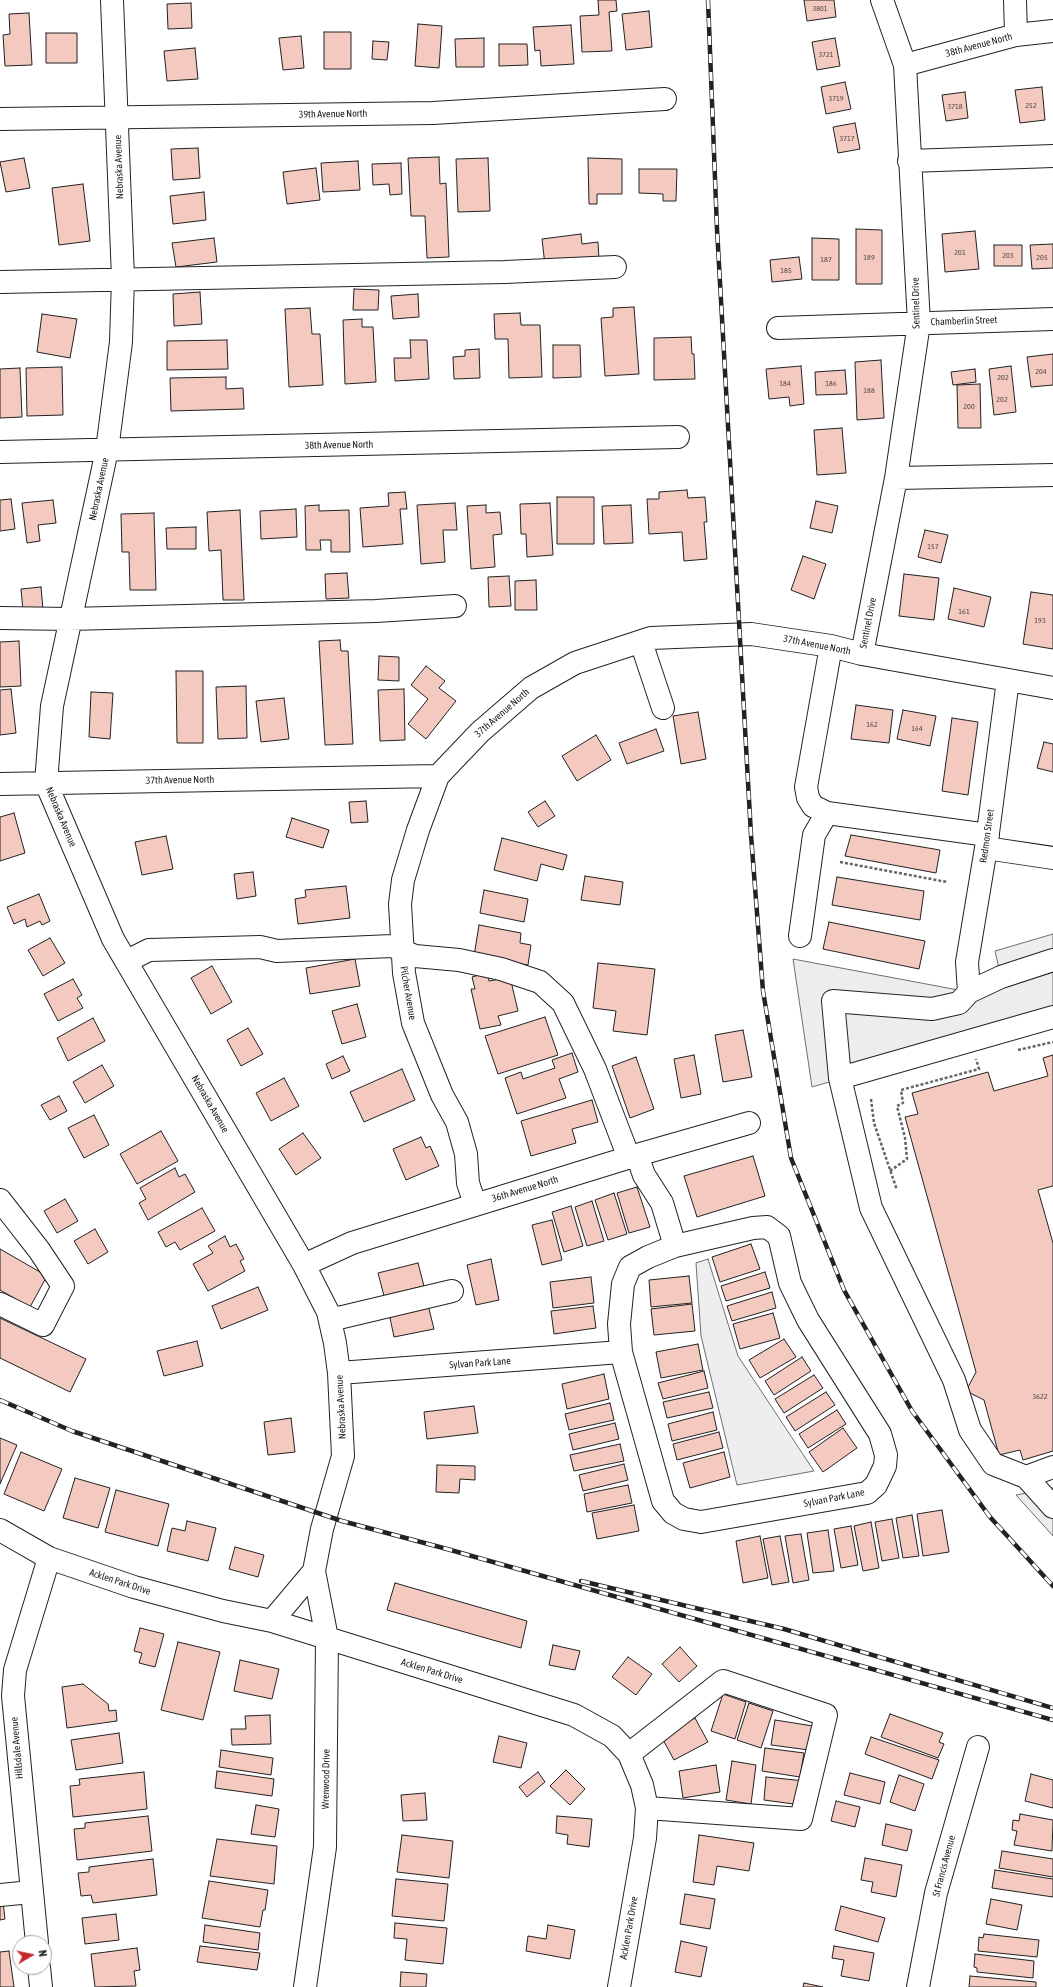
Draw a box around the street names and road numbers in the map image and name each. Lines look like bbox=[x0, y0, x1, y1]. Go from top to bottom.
street label: 38th Avenue North bbox=[944, 30, 1014, 60]
street label: 39th Avenue North bbox=[299, 107, 367, 121]
street label: Nebraska Avenue bbox=[112, 135, 126, 199]
street label: Sentinel Drive bbox=[910, 277, 922, 329]
street label: Chamberlin Street bbox=[931, 314, 997, 328]
street label: 38th Avenue North bbox=[305, 438, 373, 452]
street label: Nebraska Avenue bbox=[86, 456, 112, 522]
street label: Sentinel Drive bbox=[857, 597, 879, 649]
street label: 37th Avenue North bbox=[782, 633, 852, 657]
street label: 37th Avenue North bbox=[472, 686, 532, 740]
street label: 37th Avenue North bbox=[146, 773, 214, 787]
street label: Nebraska Avenue bbox=[43, 785, 79, 849]
street label: Redmon Street bbox=[977, 808, 997, 864]
street label: Pilcher Avenue bbox=[397, 965, 419, 1021]
street label: Nebraska Avenue bbox=[189, 1073, 231, 1135]
street label: 36th Avenue North bbox=[490, 1173, 560, 1205]
street label: Sylvan Park Lane bbox=[449, 1355, 511, 1371]
street label: Nebraska Avenue bbox=[333, 1375, 349, 1439]
street label: Sylvan Park Lane bbox=[803, 1486, 865, 1510]
street label: Acklen Park Drive bbox=[88, 1566, 152, 1598]
street label: Acklen Park Drive bbox=[400, 1656, 464, 1686]
street label: Hillsdale Avenue bbox=[8, 1716, 26, 1780]
street label: Wrenwood Drive bbox=[319, 1749, 333, 1809]
street label: St Francis Avenue bbox=[930, 1834, 958, 1898]
street label: Acklen Park Drive bbox=[618, 1896, 640, 1960]

